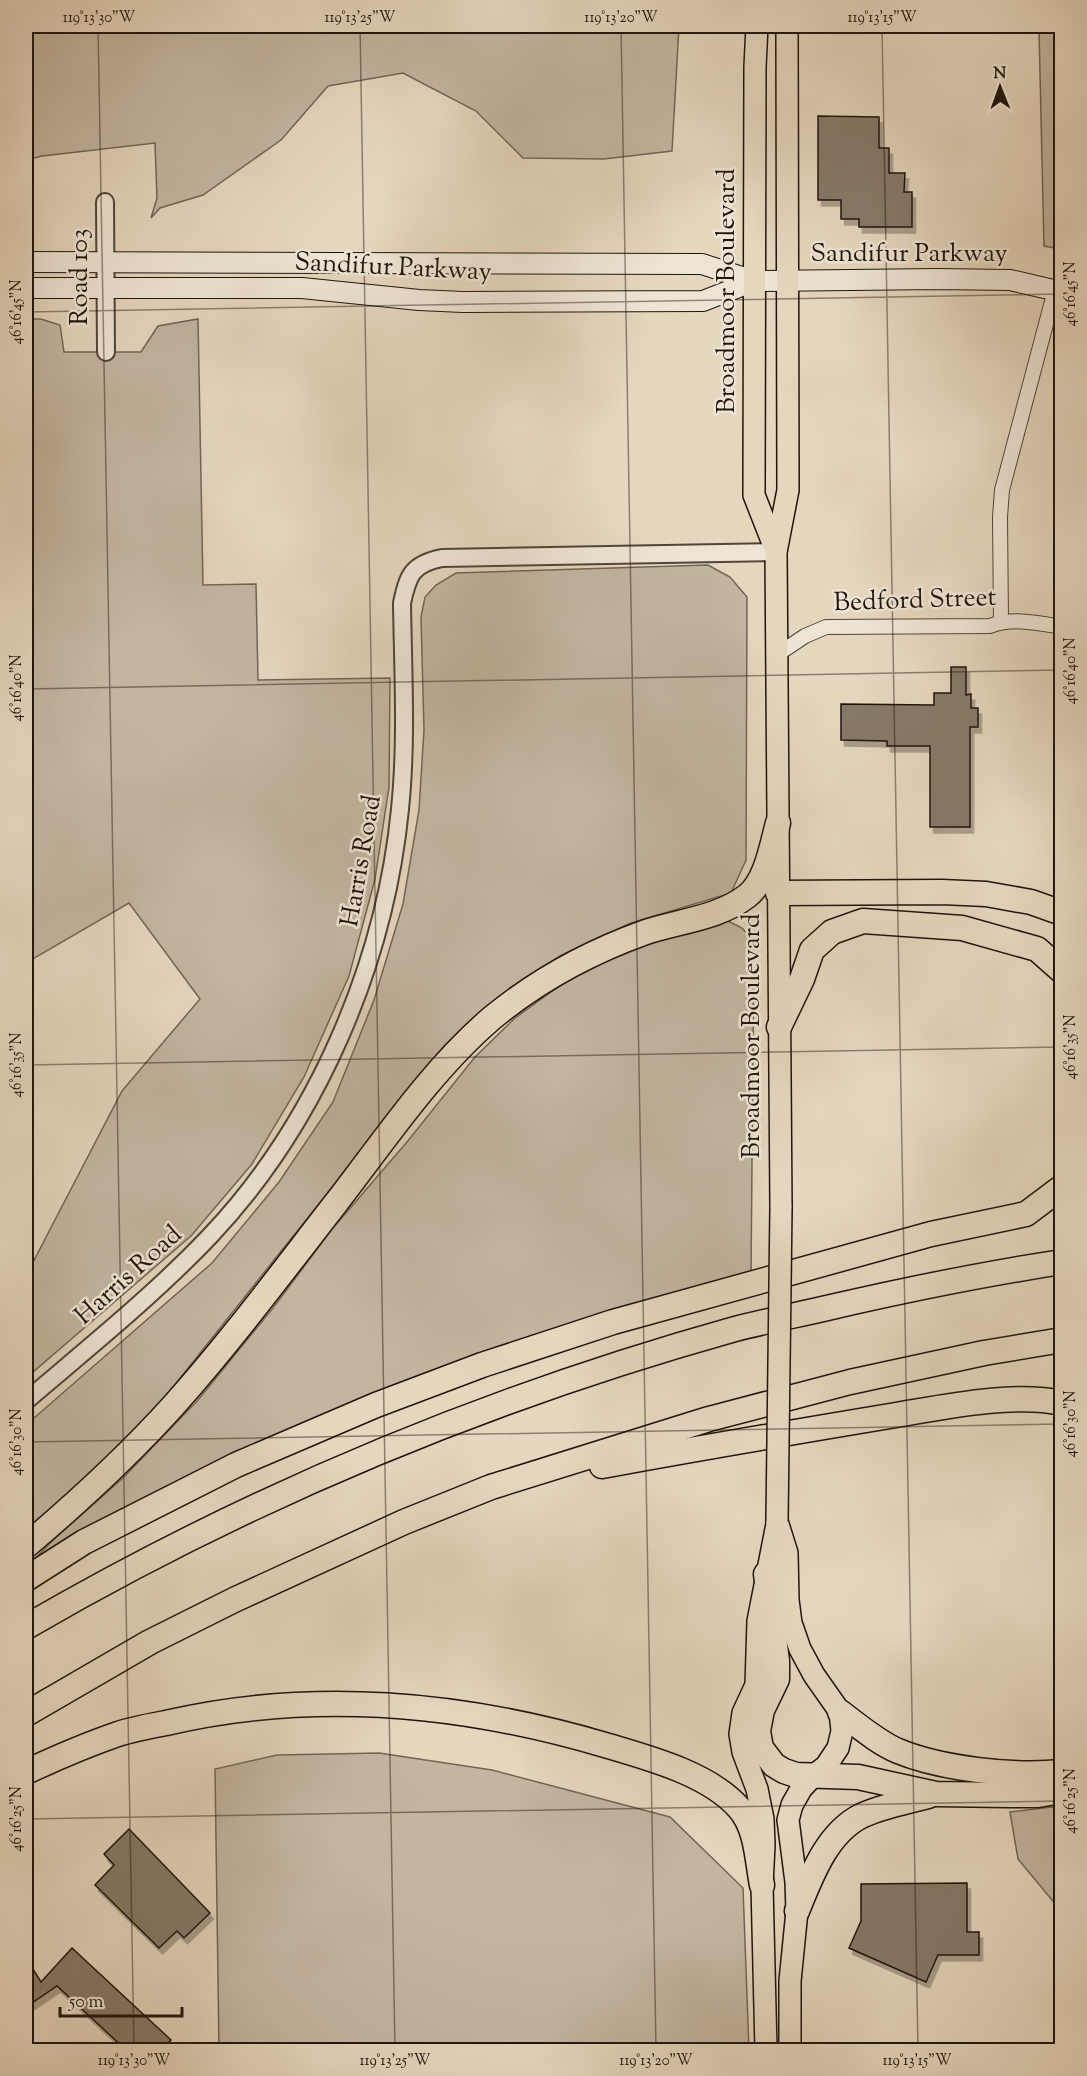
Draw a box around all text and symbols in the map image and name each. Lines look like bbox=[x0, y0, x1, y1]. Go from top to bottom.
text: 119°13'30"W bbox=[63, 8, 136, 29]
text: 119°13'25"W bbox=[325, 8, 396, 29]
text: 119°13'20"W bbox=[584, 8, 658, 29]
text: 119°13'15"W bbox=[847, 8, 917, 29]
north arrow bbox=[970, 57, 1030, 117]
text: N bbox=[993, 63, 1007, 86]
street label: Broadmoor Boulevard bbox=[709, 168, 746, 414]
street label: Road 103 bbox=[62, 229, 99, 325]
street label: Sandifur Parkway bbox=[810, 236, 1008, 273]
street label: Sandifur Parkway bbox=[294, 244, 492, 292]
text: 46°16'45"N bbox=[1061, 262, 1082, 326]
text: 46°16'45"N bbox=[7, 280, 28, 344]
street label: Bedford Street bbox=[833, 580, 997, 622]
text: 46°16'40"N bbox=[1061, 637, 1082, 705]
text: 46°16'40"N bbox=[7, 654, 28, 722]
street label: Harris Road bbox=[332, 792, 392, 930]
street label: Broadmoor Boulevard bbox=[734, 913, 771, 1159]
text: 46°16'35"N bbox=[1061, 1015, 1082, 1079]
text: 46°16'35"N bbox=[7, 1033, 28, 1097]
street label: Harris Road bbox=[67, 1217, 191, 1334]
text: 46°16'30"N bbox=[1061, 1390, 1082, 1458]
text: 46°16'30"N bbox=[7, 1408, 28, 1476]
text: 46°16'25"N bbox=[1061, 1768, 1082, 1834]
text: 46°16'25"N bbox=[7, 1786, 28, 1852]
scale bar bbox=[60, 1980, 182, 2018]
text: 50 m bbox=[68, 1990, 104, 2016]
text: 119°13'30"W bbox=[98, 2051, 171, 2072]
text: 119°13'25"W bbox=[360, 2051, 431, 2072]
text: 119°13'20"W bbox=[619, 2051, 693, 2072]
text: 119°13'15"W bbox=[882, 2051, 952, 2072]

